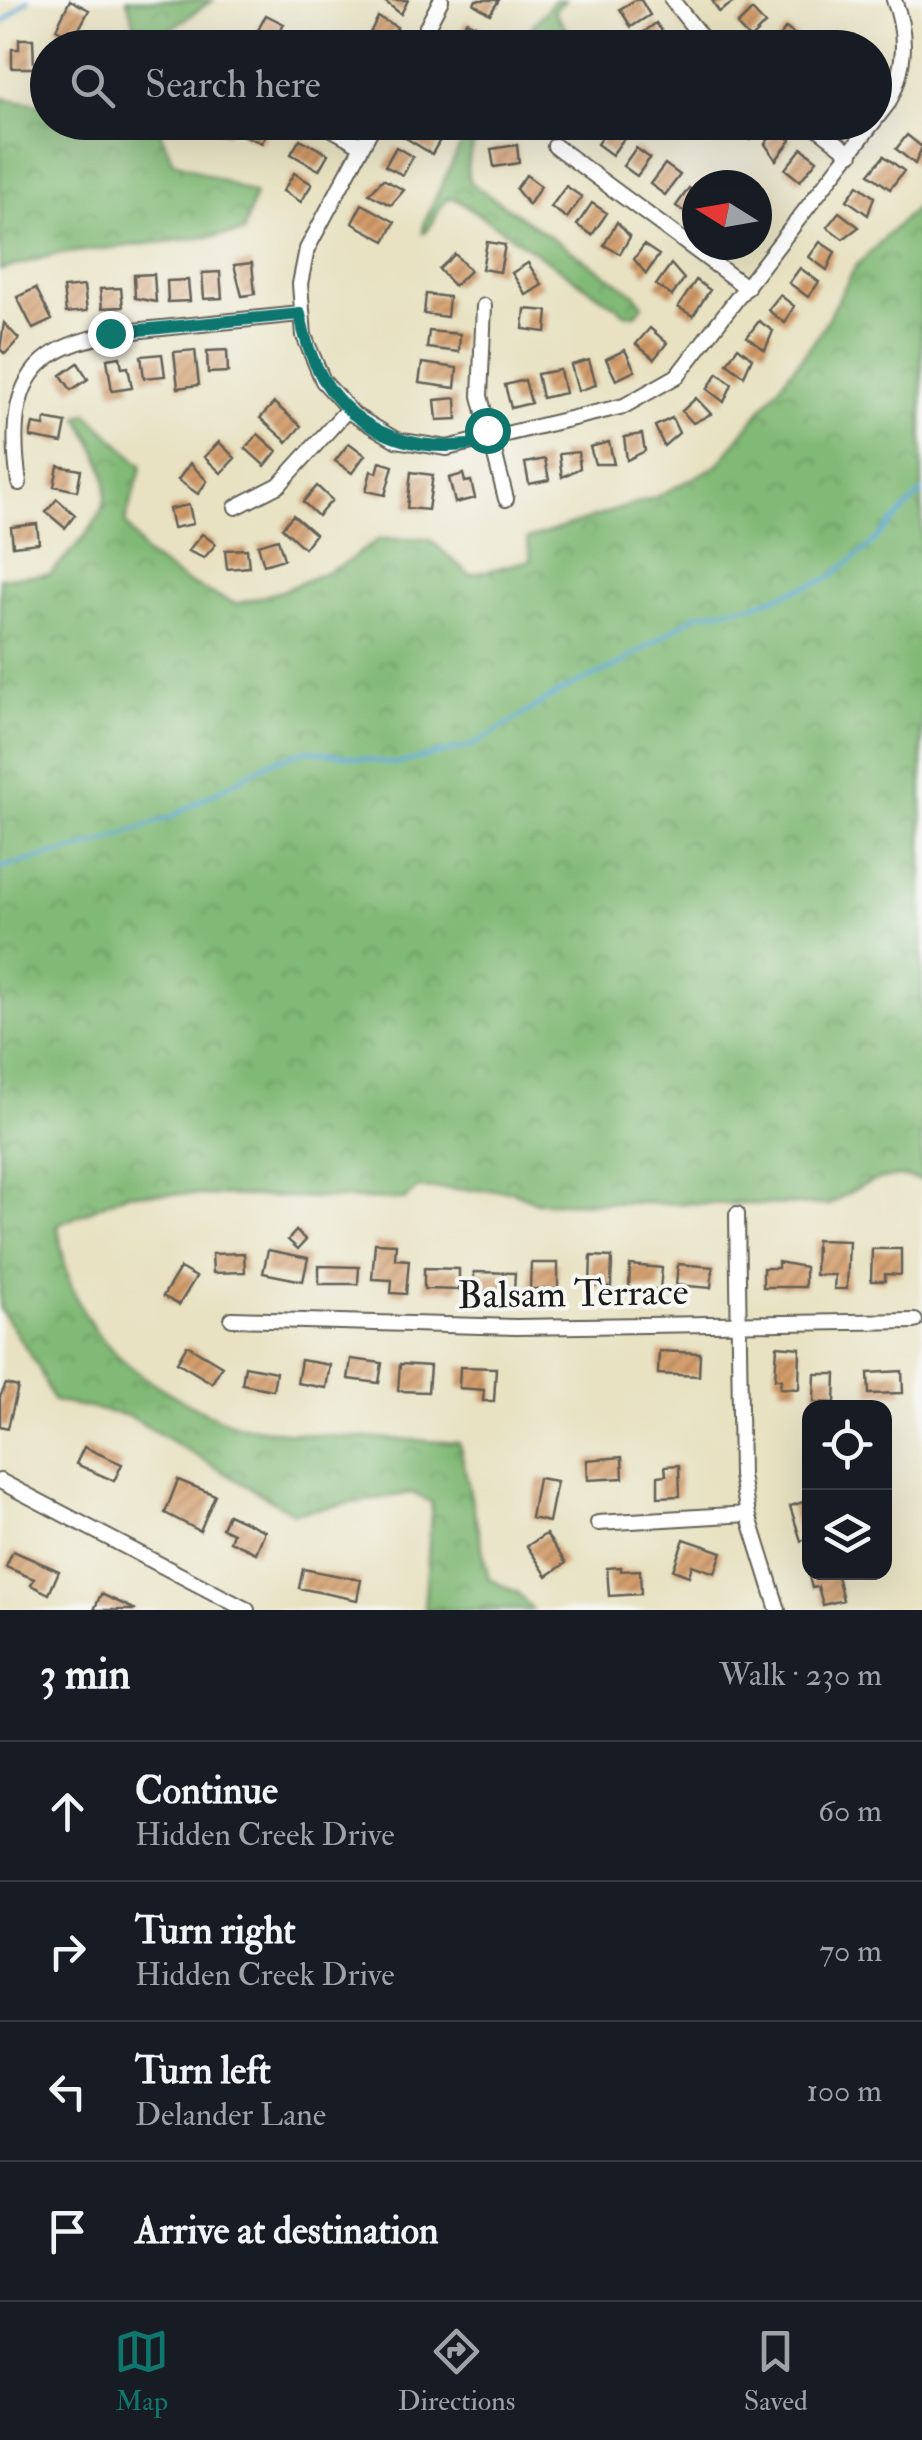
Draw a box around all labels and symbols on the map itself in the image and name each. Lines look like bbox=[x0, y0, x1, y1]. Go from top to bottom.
north arrow bbox=[682, 170, 772, 260]
route end bbox=[88, 311, 134, 357]
route start bbox=[465, 408, 511, 454]
street label: Balsam Terrace bbox=[457, 1268, 689, 1320]

